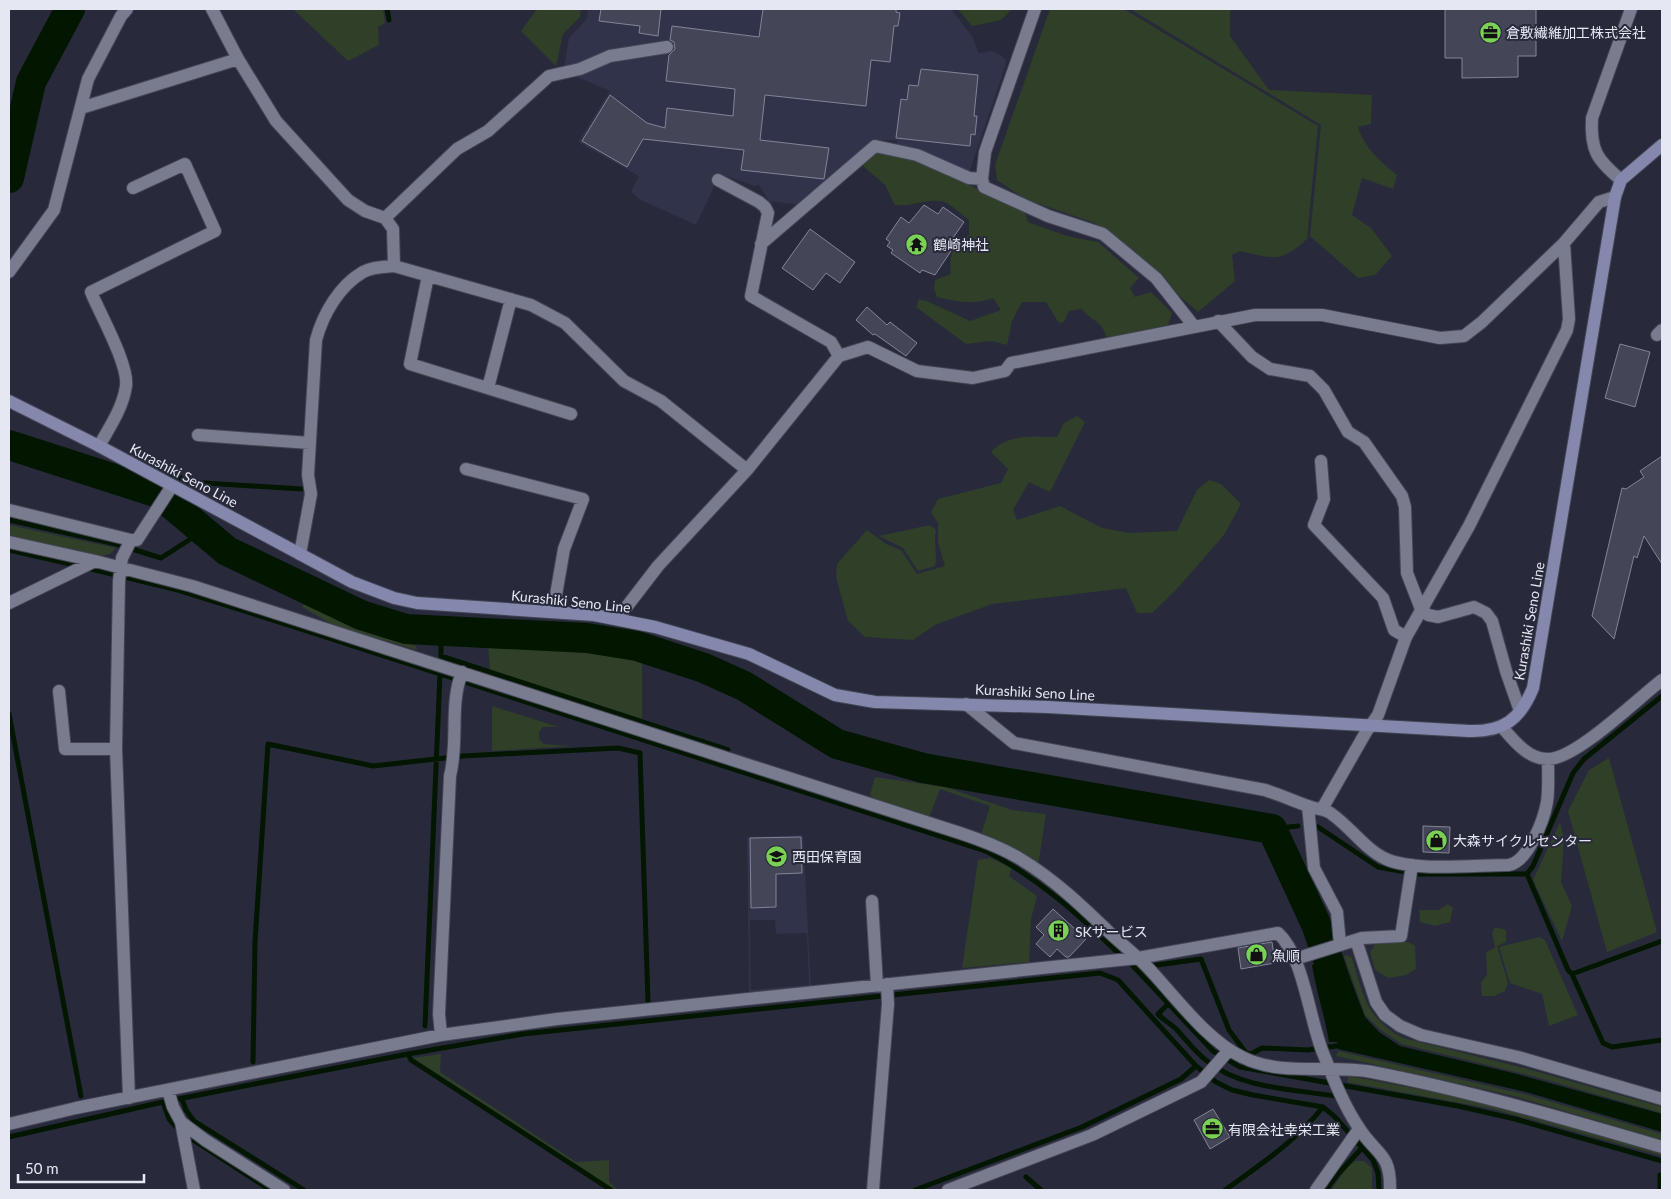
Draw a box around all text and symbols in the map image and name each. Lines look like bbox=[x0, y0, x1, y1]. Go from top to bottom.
office icon: 倉敷繊維加工株式会社 bbox=[1478, 20, 1502, 44]
place label: 倉敷繊維加工株式会社 bbox=[1506, 24, 1646, 41]
temple icon: 鶴崎神社 bbox=[905, 232, 929, 256]
place label: 鶴崎神社 bbox=[933, 236, 989, 253]
street label: Kurashiki Seno Line bbox=[127, 439, 241, 511]
street label: Kurashiki Seno Line bbox=[1510, 560, 1548, 682]
street label: Kurashiki Seno Line bbox=[510, 586, 632, 616]
street label: Kurashiki Seno Line bbox=[975, 680, 1095, 704]
shop icon: 大森サイクルセンター bbox=[1425, 828, 1449, 852]
place label: 大森サイクルセンター bbox=[1453, 832, 1592, 849]
school or university icon: 西田保育園 bbox=[764, 844, 788, 868]
place label: 西田保育園 bbox=[792, 848, 862, 865]
building icon: SKサービス bbox=[1047, 919, 1071, 943]
place label: SKサービス bbox=[1075, 923, 1148, 940]
shop icon: 魚順 bbox=[1244, 943, 1268, 967]
place label: 魚順 bbox=[1272, 947, 1300, 964]
office icon: 有限会社幸栄工業 bbox=[1200, 1117, 1224, 1141]
place label: 有限会社幸栄工業 bbox=[1228, 1121, 1340, 1138]
scale bar bbox=[18, 1152, 144, 1184]
text: 50 m bbox=[25, 1159, 59, 1177]

